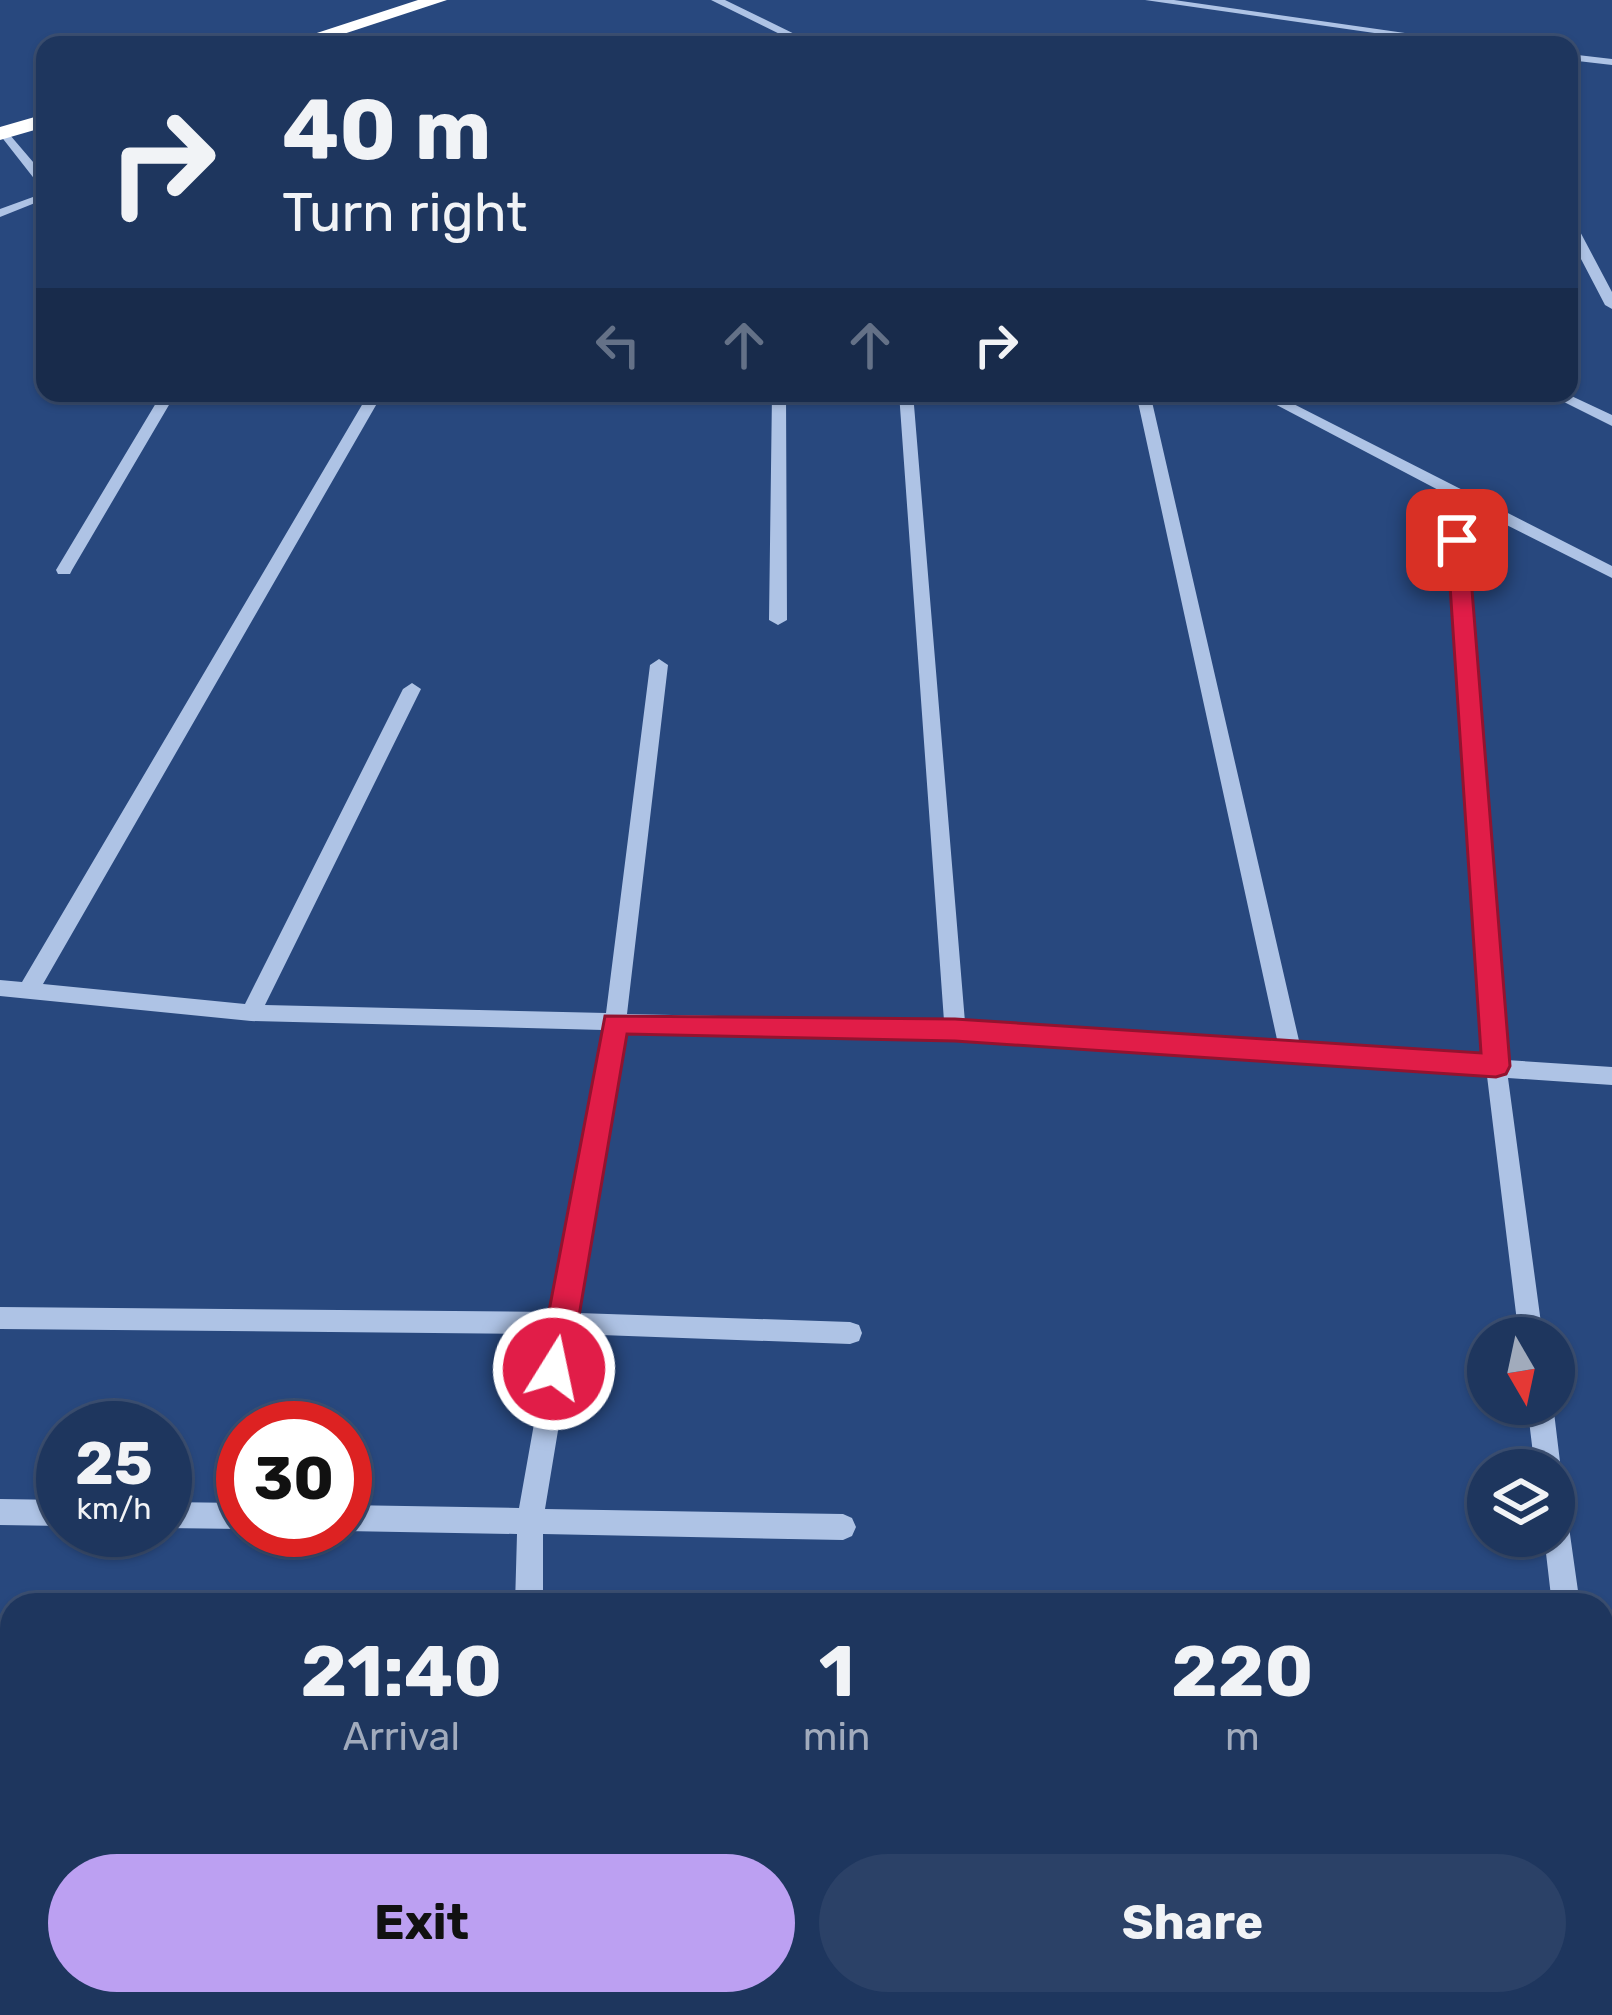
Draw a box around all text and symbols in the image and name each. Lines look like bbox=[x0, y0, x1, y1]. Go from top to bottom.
text: 40 m bbox=[282, 80, 491, 180]
icon: right bbox=[84, 84, 240, 240]
text: Turn right bbox=[282, 181, 527, 245]
icon: left bbox=[585, 312, 651, 378]
icon: ahead bbox=[711, 312, 777, 378]
icon: ahead bbox=[837, 312, 903, 378]
icon: right bbox=[963, 312, 1029, 378]
pin bbox=[1406, 489, 1508, 591]
icon: arrive bbox=[1424, 507, 1490, 573]
position arrow bbox=[491, 1306, 617, 1432]
north arrow bbox=[1467, 1317, 1575, 1425]
map controls bbox=[1467, 1317, 1575, 1557]
speed limit sign: 30 bbox=[216, 1401, 372, 1557]
text: 25 bbox=[75, 1428, 153, 1499]
button: layers bbox=[1467, 1449, 1575, 1557]
text: km/h bbox=[77, 1491, 151, 1527]
text: 21:40 bbox=[300, 1629, 502, 1714]
text: 1 bbox=[819, 1629, 854, 1714]
text: 220 bbox=[1171, 1629, 1314, 1714]
text: Arrival bbox=[343, 1714, 460, 1760]
text: min bbox=[803, 1714, 870, 1760]
text: m bbox=[1225, 1714, 1260, 1760]
button: Exit bbox=[48, 1854, 795, 1992]
button: Share bbox=[819, 1854, 1566, 1992]

